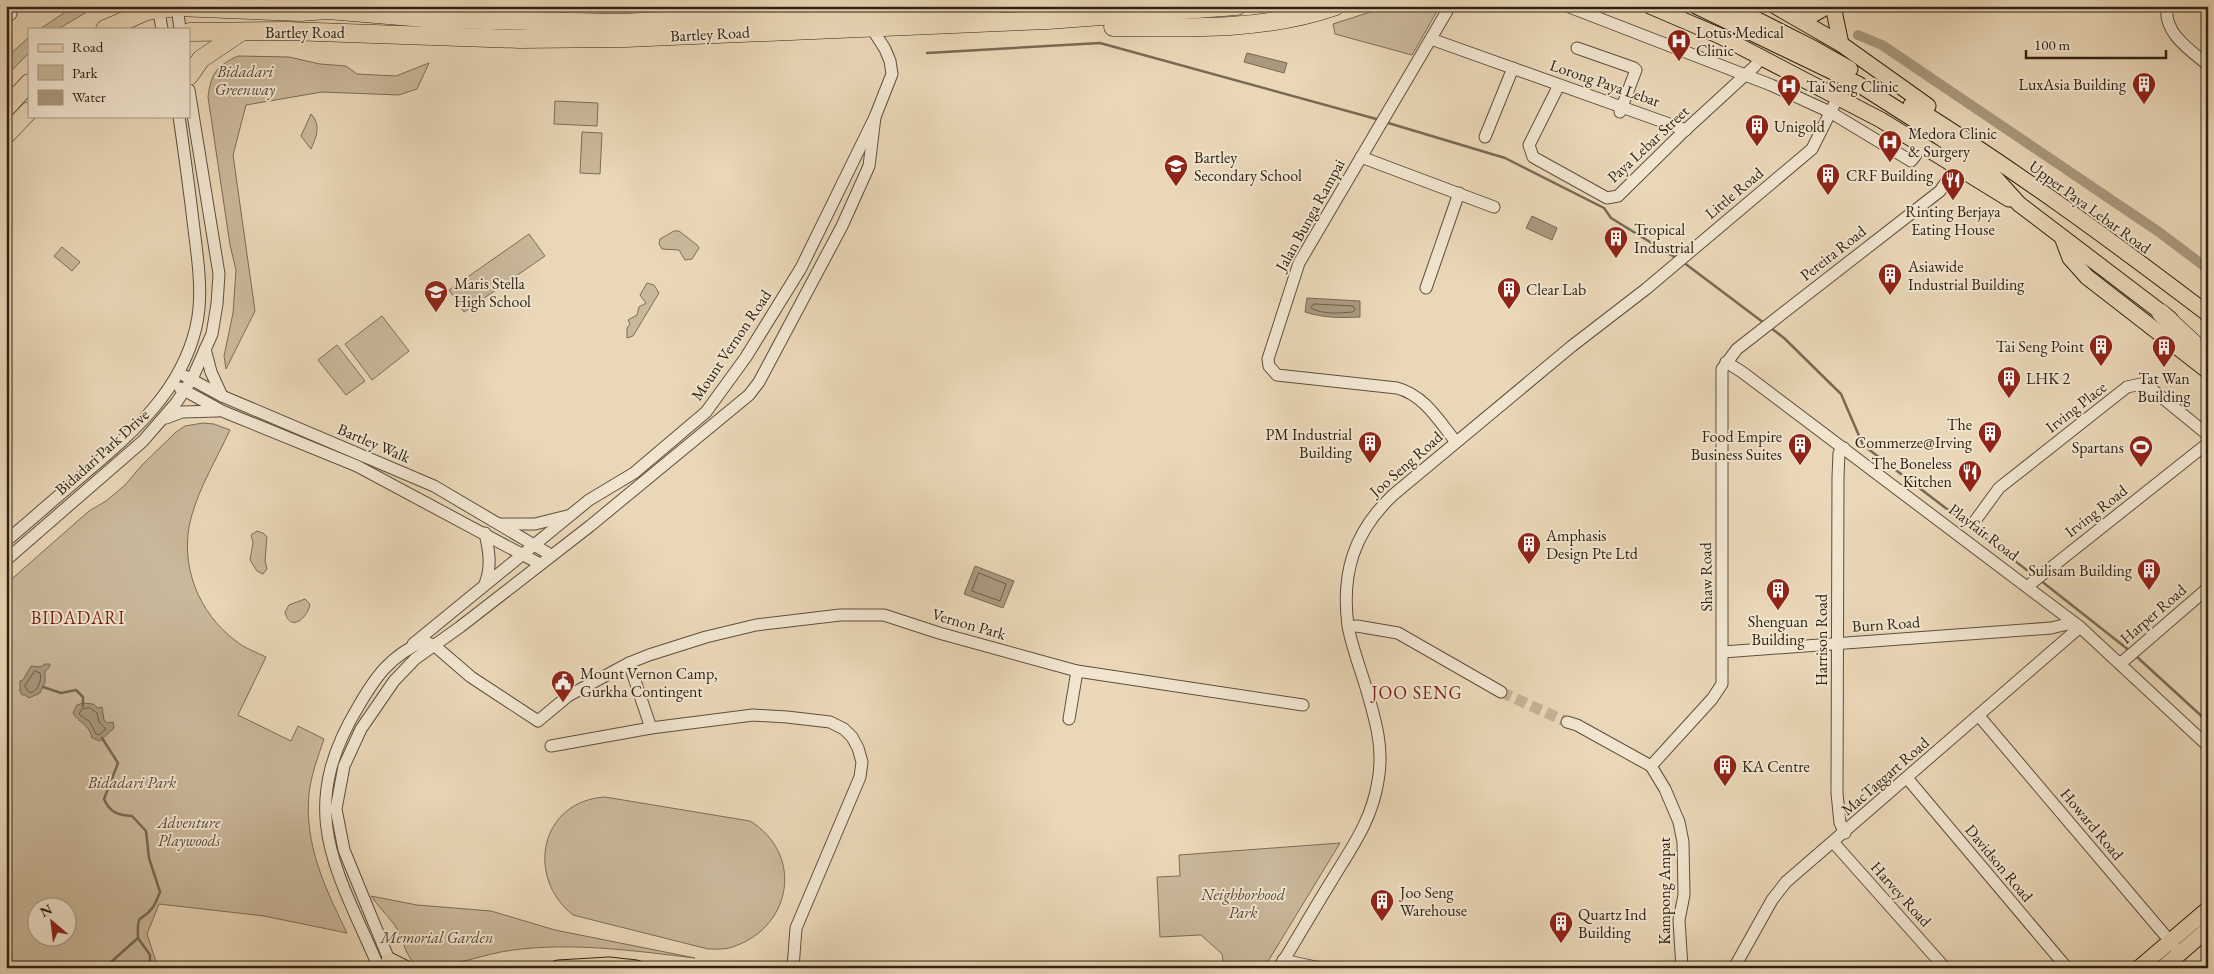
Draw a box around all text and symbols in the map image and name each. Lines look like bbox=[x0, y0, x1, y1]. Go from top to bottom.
street label: Bartley Road bbox=[670, 21, 751, 47]
street label: Bartley Road bbox=[265, 22, 346, 43]
place label: Lotus Medical Clinic bbox=[1696, 22, 1784, 61]
legend bbox=[28, 28, 190, 118]
hospital icon: Lotus Medical Clinic bbox=[1666, 28, 1692, 62]
scale bar bbox=[2026, 28, 2166, 60]
text: 100 m bbox=[2034, 35, 2071, 54]
text: Road bbox=[72, 37, 104, 56]
street label: Lorong Paya Lebar bbox=[1547, 54, 1663, 112]
park label: Bidadari Greenway bbox=[215, 61, 276, 100]
text: Park bbox=[72, 63, 99, 82]
building icon: LuxAsia Building bbox=[2131, 71, 2157, 105]
hospital icon: Tai Seng Clinic bbox=[1776, 73, 1802, 107]
place label: LuxAsia Building bbox=[2019, 74, 2127, 95]
place label: Tai Seng Clinic bbox=[1806, 76, 1899, 97]
text: Water bbox=[72, 87, 106, 106]
street label: Paya Lebar Street bbox=[1603, 101, 1693, 187]
building icon: Unigold bbox=[1744, 113, 1770, 147]
place label: Unigold bbox=[1774, 116, 1826, 137]
place label: Medora Clinic & Surgery bbox=[1908, 123, 1997, 162]
hospital icon: Medora Clinic & Surgery bbox=[1877, 129, 1903, 163]
place label: Bartley Secondary School bbox=[1194, 147, 1302, 186]
school or university icon: Bartley Secondary School bbox=[1163, 153, 1189, 187]
street label: Jalan Bunga Rampai bbox=[1270, 155, 1350, 277]
street label: Upper Paya Lebar Road bbox=[2025, 156, 2156, 259]
street label: Little Road bbox=[1700, 162, 1768, 224]
building icon: CRF Building bbox=[1815, 162, 1841, 196]
place label: CRF Building bbox=[1846, 165, 1934, 186]
restaurant icon: Rinting Berjaya Eating House bbox=[1940, 167, 1966, 201]
place label: Rinting Berjaya Eating House bbox=[1905, 201, 2001, 240]
place label: Tropical Industrial bbox=[1634, 219, 1694, 258]
street label: Pereira Road bbox=[1796, 220, 1871, 285]
building icon: Tropical Industrial bbox=[1603, 225, 1629, 259]
place label: Asiawide Industrial Building bbox=[1907, 256, 2025, 295]
building icon: Asiawide Industrial Building bbox=[1877, 262, 1903, 296]
place label: Maris Stella High School bbox=[454, 273, 531, 312]
building icon: Clear Lab bbox=[1496, 276, 1522, 310]
school or university icon: Maris Stella High School bbox=[423, 279, 449, 313]
place label: Clear Lab bbox=[1526, 279, 1586, 300]
street label: Mount Vernon Road bbox=[686, 285, 776, 404]
building icon: Tai Seng Point bbox=[2088, 333, 2114, 367]
building icon: Tat Wan Building bbox=[2151, 334, 2177, 368]
place label: Tai Seng Point bbox=[1996, 336, 2084, 357]
building icon: LHK 2 bbox=[1996, 365, 2022, 399]
place label: LHK 2 bbox=[2026, 368, 2070, 389]
place label: Tat Wan Building bbox=[2137, 368, 2192, 407]
street label: Irving Place bbox=[2041, 377, 2111, 437]
street label: Bidadari Park Drive bbox=[51, 404, 153, 500]
place label: The Commerze@Irving bbox=[1855, 414, 1973, 453]
street label: Bartley Walk bbox=[334, 418, 414, 468]
building icon: The Commerze@Irving bbox=[1977, 420, 2003, 454]
place label: PM Industrial Building bbox=[1265, 424, 1353, 463]
street label: Joo Seng Road bbox=[1364, 426, 1448, 503]
place label: Food Empire Business Suites bbox=[1691, 426, 1782, 465]
building icon: PM Industrial Building bbox=[1357, 430, 1383, 464]
building icon: Food Empire Business Suites bbox=[1787, 432, 1813, 466]
sports icon: Spartans bbox=[2128, 434, 2154, 468]
place label: Spartans bbox=[2072, 437, 2124, 458]
place label: The Boneless Kitchen bbox=[1871, 453, 1953, 492]
restaurant icon: The Boneless Kitchen bbox=[1957, 459, 1983, 493]
street label: Irving Road bbox=[2060, 479, 2132, 542]
street label: Playfair Road bbox=[1945, 499, 2024, 566]
place label: Amphasis Design Pte Ltd bbox=[1545, 525, 1639, 564]
building icon: Amphasis Design Pte Ltd bbox=[1516, 531, 1542, 565]
street label: Shaw Road bbox=[1695, 541, 1717, 612]
building icon: Sulisam Building bbox=[2136, 557, 2162, 591]
place label: Sulisam Building bbox=[2028, 560, 2133, 581]
building icon: Shenguan Building bbox=[1765, 577, 1791, 611]
street label: Harper Road bbox=[2115, 579, 2191, 649]
street label: Harrison Road bbox=[1811, 593, 1832, 686]
street label: Vernon Park bbox=[930, 603, 1009, 645]
district label: BIDADARI bbox=[31, 606, 125, 629]
place label: Shenguan Building bbox=[1748, 611, 1809, 650]
street label: Burn Road bbox=[1851, 611, 1922, 637]
place label: Mount Vernon Camp, Gurkha Contingent bbox=[580, 663, 718, 702]
public building icon: Mount Vernon Camp, Gurkha Contingent bbox=[550, 669, 576, 703]
district label: JOO SENG bbox=[1369, 681, 1463, 704]
street label: MacTaggart Road bbox=[1837, 731, 1934, 820]
building icon: KA Centre bbox=[1712, 753, 1738, 787]
place label: KA Centre bbox=[1742, 756, 1810, 777]
park label: Bidadari Park bbox=[87, 772, 177, 793]
street label: Howard Road bbox=[2056, 784, 2129, 865]
park label: Adventure Playwoods bbox=[157, 812, 221, 851]
street label: Davidson Road bbox=[1960, 820, 2038, 907]
street label: Kampong Ampat bbox=[1654, 837, 1675, 945]
street label: Harvey Road bbox=[1866, 857, 1937, 932]
place label: Joo Seng Warehouse bbox=[1398, 882, 1467, 921]
park label: Neighborhood Park bbox=[1200, 884, 1286, 923]
building icon: Joo Seng Warehouse bbox=[1369, 888, 1395, 922]
north arrow bbox=[28, 896, 78, 946]
text: N bbox=[37, 900, 56, 921]
place label: Quartz Ind Building bbox=[1578, 904, 1648, 943]
building icon: Quartz Ind Building bbox=[1548, 910, 1574, 944]
park label: Memorial Garden bbox=[380, 927, 493, 948]

